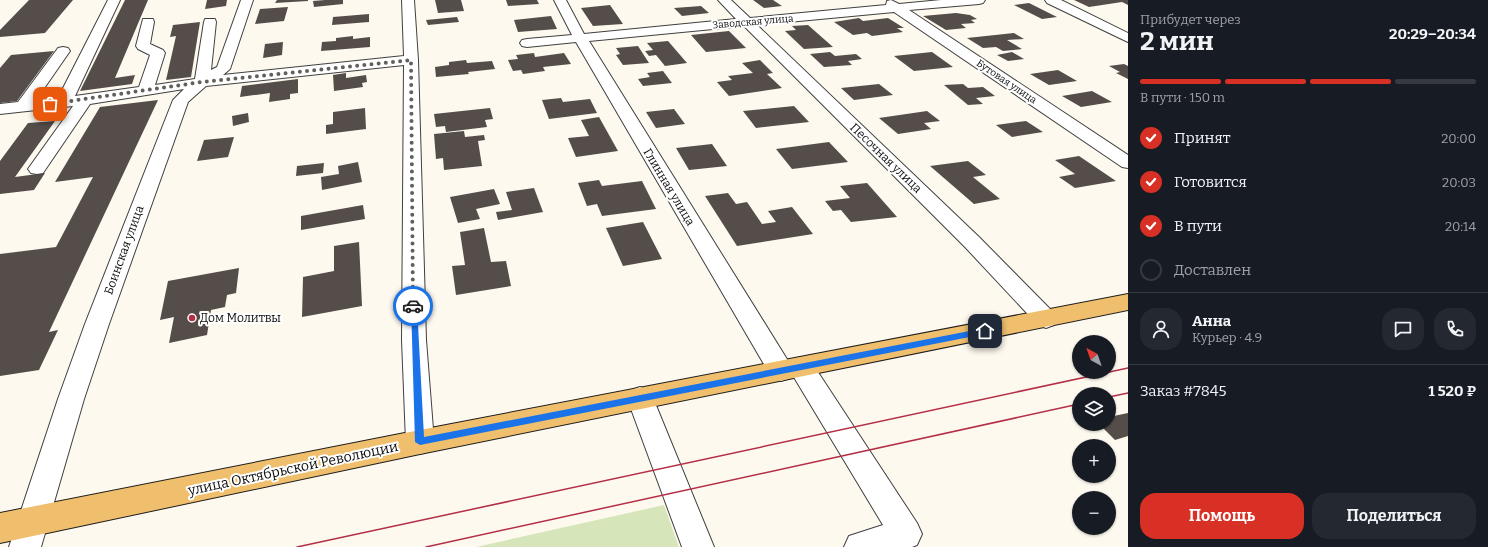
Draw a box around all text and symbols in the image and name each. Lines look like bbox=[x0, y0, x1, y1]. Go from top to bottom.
street label: Заводская улица bbox=[712, 12, 795, 32]
text: Прибудет через bbox=[1140, 12, 1241, 27]
text: 20:29–20:34 bbox=[1389, 25, 1476, 43]
text: 2 мин bbox=[1140, 26, 1214, 57]
street label: Бутовая улица bbox=[974, 57, 1039, 107]
pin bbox=[33, 87, 67, 121]
text: В пути · 150 m bbox=[1140, 90, 1225, 105]
icon: bag bbox=[39, 93, 61, 115]
street label: Песочная улица bbox=[847, 120, 925, 196]
icon: check bbox=[1140, 127, 1162, 149]
text: Принят bbox=[1174, 129, 1230, 147]
text: 20:00 bbox=[1441, 131, 1476, 146]
street label: Глинная улица bbox=[640, 146, 698, 229]
icon: check bbox=[1140, 171, 1162, 193]
text: Готовится bbox=[1174, 173, 1247, 191]
text: 20:03 bbox=[1442, 175, 1476, 190]
street label: Боинская улица bbox=[101, 203, 147, 296]
icon: check bbox=[1140, 215, 1162, 237]
text: В пути bbox=[1174, 217, 1222, 235]
text: 20:14 bbox=[1445, 219, 1476, 234]
text: Доставлен bbox=[1174, 261, 1251, 279]
courier bbox=[393, 286, 433, 326]
icon: car bbox=[402, 295, 424, 317]
button: person bbox=[1140, 308, 1182, 350]
button: chat bbox=[1382, 308, 1424, 350]
button: phone bbox=[1434, 308, 1476, 350]
place label: Дом Молитвы bbox=[200, 311, 281, 325]
text: Анна bbox=[1192, 312, 1231, 330]
marker: Дом Молитвы bbox=[187, 313, 197, 323]
pin bbox=[968, 314, 1002, 348]
icon: home bbox=[974, 320, 996, 342]
text: Курьер · 4.9 bbox=[1192, 330, 1262, 345]
north arrow bbox=[1072, 335, 1116, 379]
map controls bbox=[1072, 335, 1116, 535]
text: Заказ #7845 bbox=[1140, 382, 1226, 400]
text: 1 520 ₽ bbox=[1428, 382, 1476, 400]
button: layers bbox=[1072, 387, 1116, 431]
street label: улица Октябрьской Революции bbox=[186, 438, 400, 499]
button: + bbox=[1072, 439, 1116, 483]
button: − bbox=[1072, 491, 1116, 535]
button: Помощь bbox=[1140, 493, 1304, 539]
button: Поделиться bbox=[1312, 493, 1476, 539]

